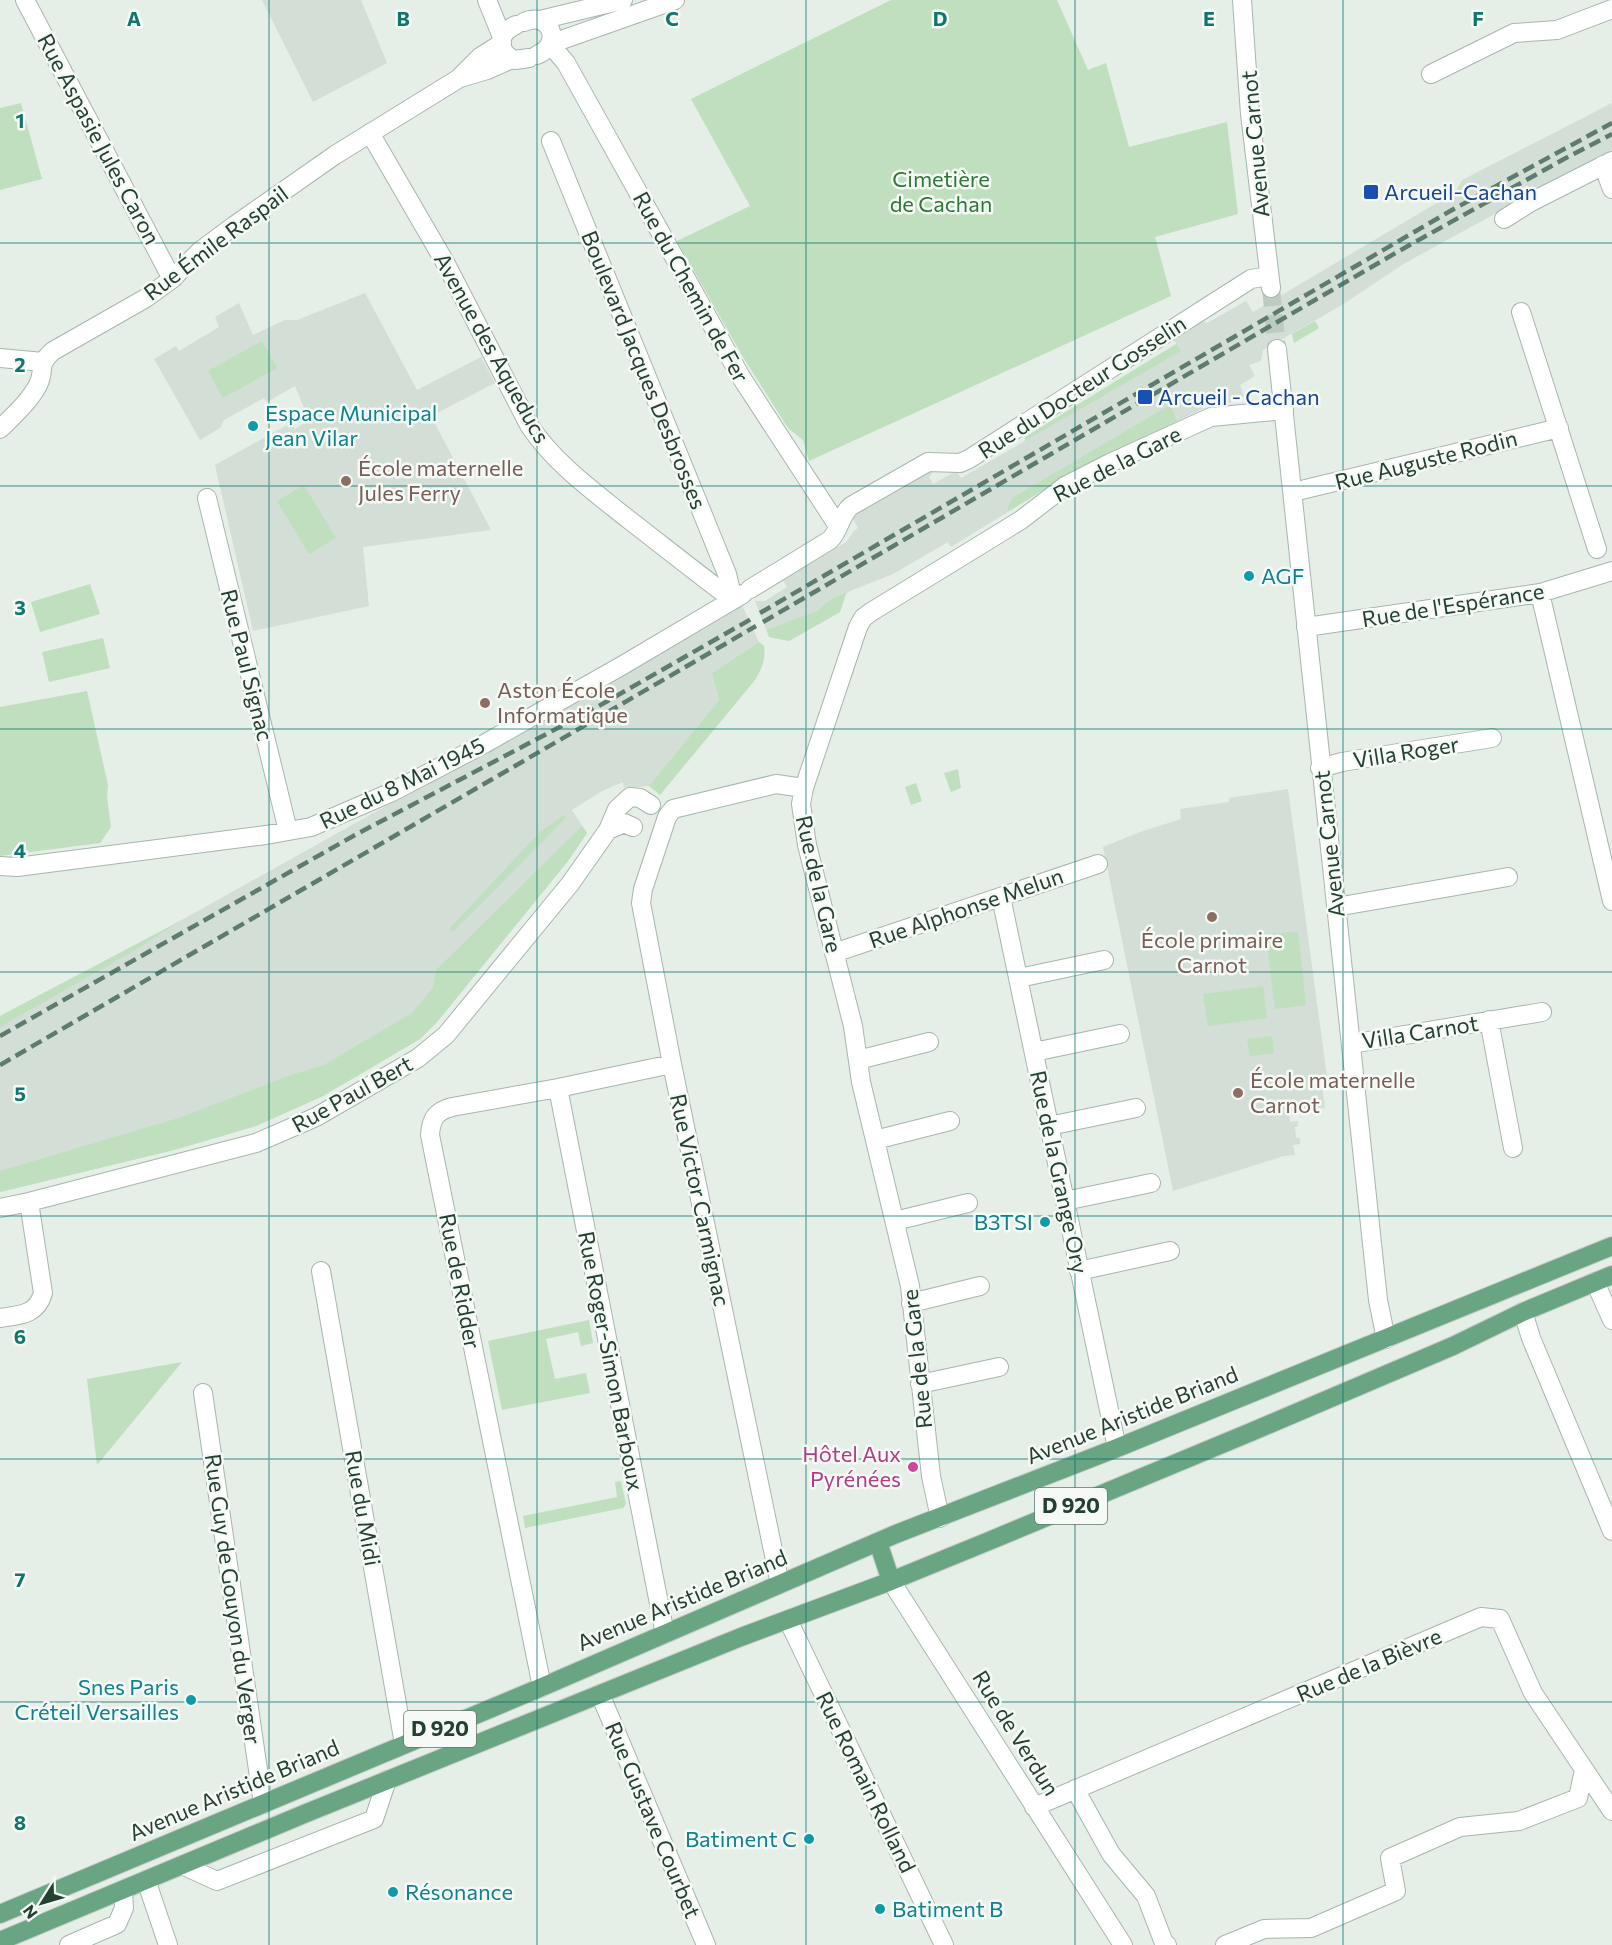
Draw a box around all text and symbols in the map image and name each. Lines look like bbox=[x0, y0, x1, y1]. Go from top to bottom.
text: A bbox=[127, 6, 141, 30]
text: B bbox=[396, 6, 410, 30]
text: C bbox=[665, 6, 679, 30]
text: D bbox=[933, 6, 947, 30]
text: E bbox=[1203, 6, 1215, 30]
text: F bbox=[1472, 6, 1484, 30]
street label: Rue Aspasie Jules Caron bbox=[32, 29, 166, 249]
street label: Avenue Carnot bbox=[1235, 69, 1274, 219]
text: 1 bbox=[15, 108, 25, 132]
park label: Cimetière de Cachan bbox=[890, 165, 992, 217]
place label: Arcueil-Cachan bbox=[1384, 178, 1537, 205]
street label: Rue Émile Raspail bbox=[138, 179, 293, 306]
marker: Arcueil-Cachan bbox=[1362, 183, 1380, 201]
street label: Rue du Chemin de Fer bbox=[628, 187, 755, 387]
street label: Boulevard Jacques Desbrosses bbox=[576, 227, 713, 513]
street label: Avenue des Aqueducs bbox=[429, 248, 556, 448]
street label: Rue du Docteur Gosselin bbox=[973, 309, 1191, 464]
text: 2 bbox=[14, 352, 26, 376]
place label: Arcueil - Cachan bbox=[1158, 383, 1320, 410]
marker: Arcueil - Cachan bbox=[1136, 388, 1154, 406]
place label: Espace Municipal Jean Vilar bbox=[265, 399, 437, 451]
marker: Espace Municipal Jean Vilar bbox=[246, 419, 260, 433]
street label: Rue de la Gare bbox=[1048, 420, 1185, 507]
street label: Rue Auguste Rodin bbox=[1332, 424, 1520, 495]
place label: École maternelle Jules Ferry bbox=[358, 454, 523, 506]
marker: École maternelle Jules Ferry bbox=[339, 474, 353, 488]
place label: AGF bbox=[1261, 562, 1304, 589]
marker: AGF bbox=[1242, 569, 1256, 583]
street label: Rue de l'Espérance bbox=[1360, 577, 1546, 632]
street label: Rue Paul Signac bbox=[216, 586, 279, 744]
text: 3 bbox=[14, 595, 26, 619]
place label: Aston École Informatique bbox=[497, 676, 628, 728]
marker: Aston École Informatique bbox=[478, 696, 492, 710]
street label: Villa Roger bbox=[1351, 730, 1461, 773]
street label: Rue du 8 Mai 1945 bbox=[315, 731, 489, 834]
street label: Avenue Carnot bbox=[1307, 769, 1350, 919]
street label: Rue de la Gare bbox=[791, 813, 848, 955]
text: 4 bbox=[14, 838, 26, 862]
street label: Rue Alphonse Melun bbox=[865, 862, 1067, 953]
marker: École primaire Carnot bbox=[1205, 910, 1219, 924]
place label: École primaire Carnot bbox=[1141, 926, 1283, 978]
street label: Villa Carnot bbox=[1360, 1009, 1480, 1054]
street label: Rue Paul Bert bbox=[287, 1049, 417, 1138]
place label: École maternelle Carnot bbox=[1250, 1066, 1415, 1118]
street label: Rue de la Grange Ory bbox=[1025, 1068, 1094, 1276]
text: 5 bbox=[14, 1081, 26, 1105]
marker: École maternelle Carnot bbox=[1231, 1086, 1245, 1100]
street label: Rue Victor Carmignac bbox=[665, 1091, 736, 1309]
place label: B3TSI bbox=[974, 1208, 1033, 1235]
street label: Rue de Ridder bbox=[434, 1211, 487, 1351]
marker: B3TSI bbox=[1038, 1215, 1052, 1229]
street label: Rue Roger-Simon Barboux bbox=[573, 1229, 650, 1493]
street label: Rue de la Gare bbox=[896, 1288, 937, 1430]
text: 6 bbox=[14, 1324, 26, 1348]
street label: Avenue Aristide Briand bbox=[1022, 1360, 1242, 1469]
place label: Hôtel Aux Pyrénées bbox=[802, 1440, 901, 1492]
street label: Rue du Midi bbox=[340, 1448, 387, 1568]
street label: Rue Guy de Gouyon du Verger bbox=[200, 1452, 267, 1746]
marker: Hôtel Aux Pyrénées bbox=[906, 1460, 920, 1474]
road number: D 920 bbox=[1035, 1488, 1107, 1524]
street label: Avenue Aristide Briand bbox=[573, 1543, 791, 1656]
text: 7 bbox=[15, 1567, 26, 1591]
street label: Rue de la Bièvre bbox=[1292, 1622, 1445, 1707]
street label: Rue de Verdun bbox=[967, 1665, 1066, 1800]
place label: Snes Paris Créteil Versailles bbox=[15, 1673, 179, 1725]
street label: Rue Romain Rolland bbox=[811, 1687, 922, 1877]
marker: Snes Paris Créteil Versailles bbox=[184, 1693, 198, 1707]
road number: D 920 bbox=[404, 1711, 476, 1747]
street label: Rue Gustave Courbet bbox=[600, 1717, 707, 1922]
street label: Avenue Aristide Briand bbox=[125, 1733, 343, 1846]
text: 8 bbox=[14, 1810, 26, 1834]
place label: Batiment C bbox=[685, 1825, 797, 1852]
marker: Batiment C bbox=[802, 1832, 816, 1846]
north arrow bbox=[12, 1873, 72, 1933]
place label: Résonance bbox=[405, 1878, 513, 1905]
marker: Résonance bbox=[386, 1885, 400, 1899]
place label: Batiment B bbox=[892, 1895, 1003, 1922]
text: N bbox=[18, 1902, 41, 1923]
marker: Batiment B bbox=[873, 1902, 887, 1916]

